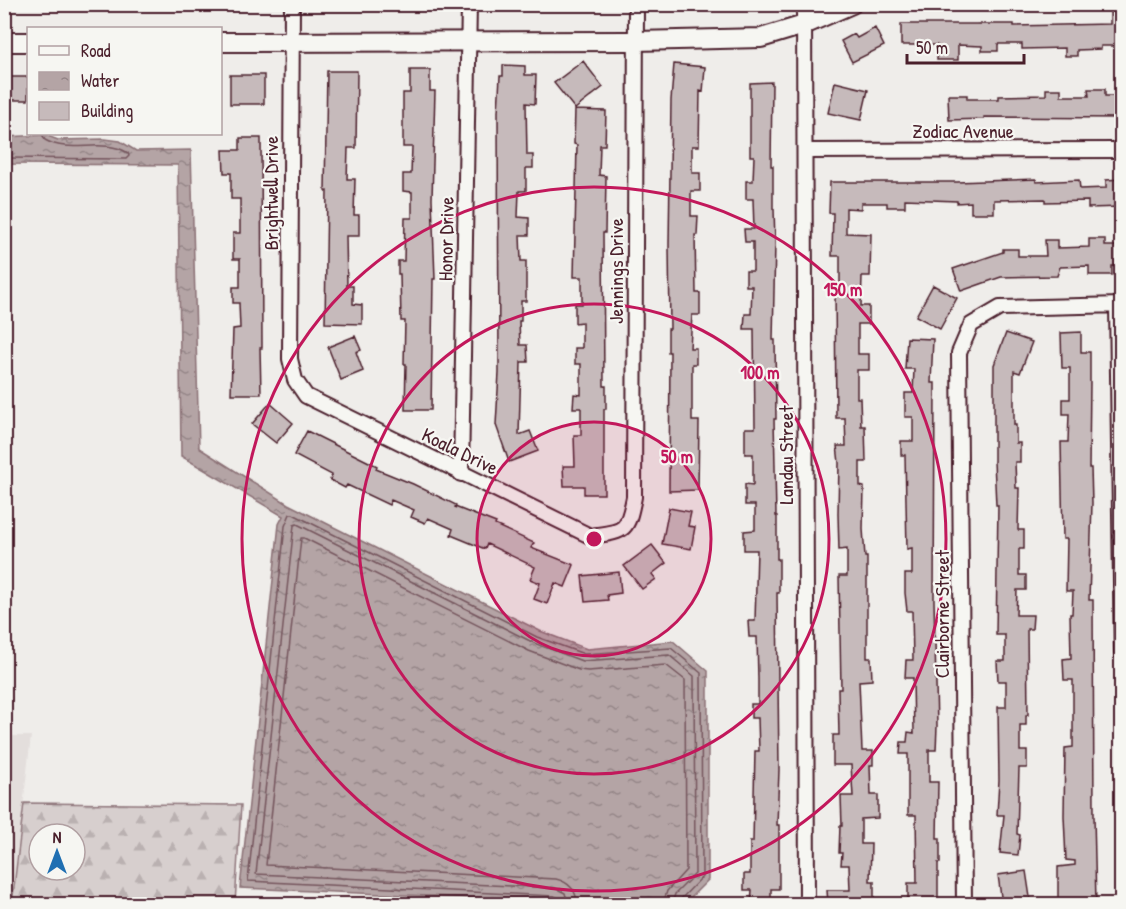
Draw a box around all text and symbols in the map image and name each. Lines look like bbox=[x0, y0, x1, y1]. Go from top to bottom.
legend bbox=[27, 27, 222, 135]
scale bar bbox=[907, 27, 1024, 65]
text: 50 m bbox=[916, 35, 948, 60]
text: Road bbox=[81, 38, 111, 63]
text: Water bbox=[81, 68, 119, 93]
text: Building bbox=[81, 98, 133, 123]
street label: Zodiac Avenue bbox=[912, 117, 1014, 144]
street label: Brightwell Drive bbox=[257, 136, 284, 250]
street label: Honor Drive bbox=[431, 196, 460, 281]
street label: Jennings Drive bbox=[602, 218, 629, 324]
text: 150 m bbox=[824, 277, 862, 302]
text: 100 m bbox=[740, 360, 780, 385]
street label: Landau Street bbox=[772, 404, 799, 505]
street label: Koala Drive bbox=[418, 420, 503, 481]
text: 50 m bbox=[661, 444, 693, 469]
centre of rings bbox=[584, 529, 604, 549]
street label: Clairborne Street bbox=[928, 549, 955, 678]
north arrow bbox=[27, 822, 87, 882]
text: N bbox=[53, 826, 62, 848]

